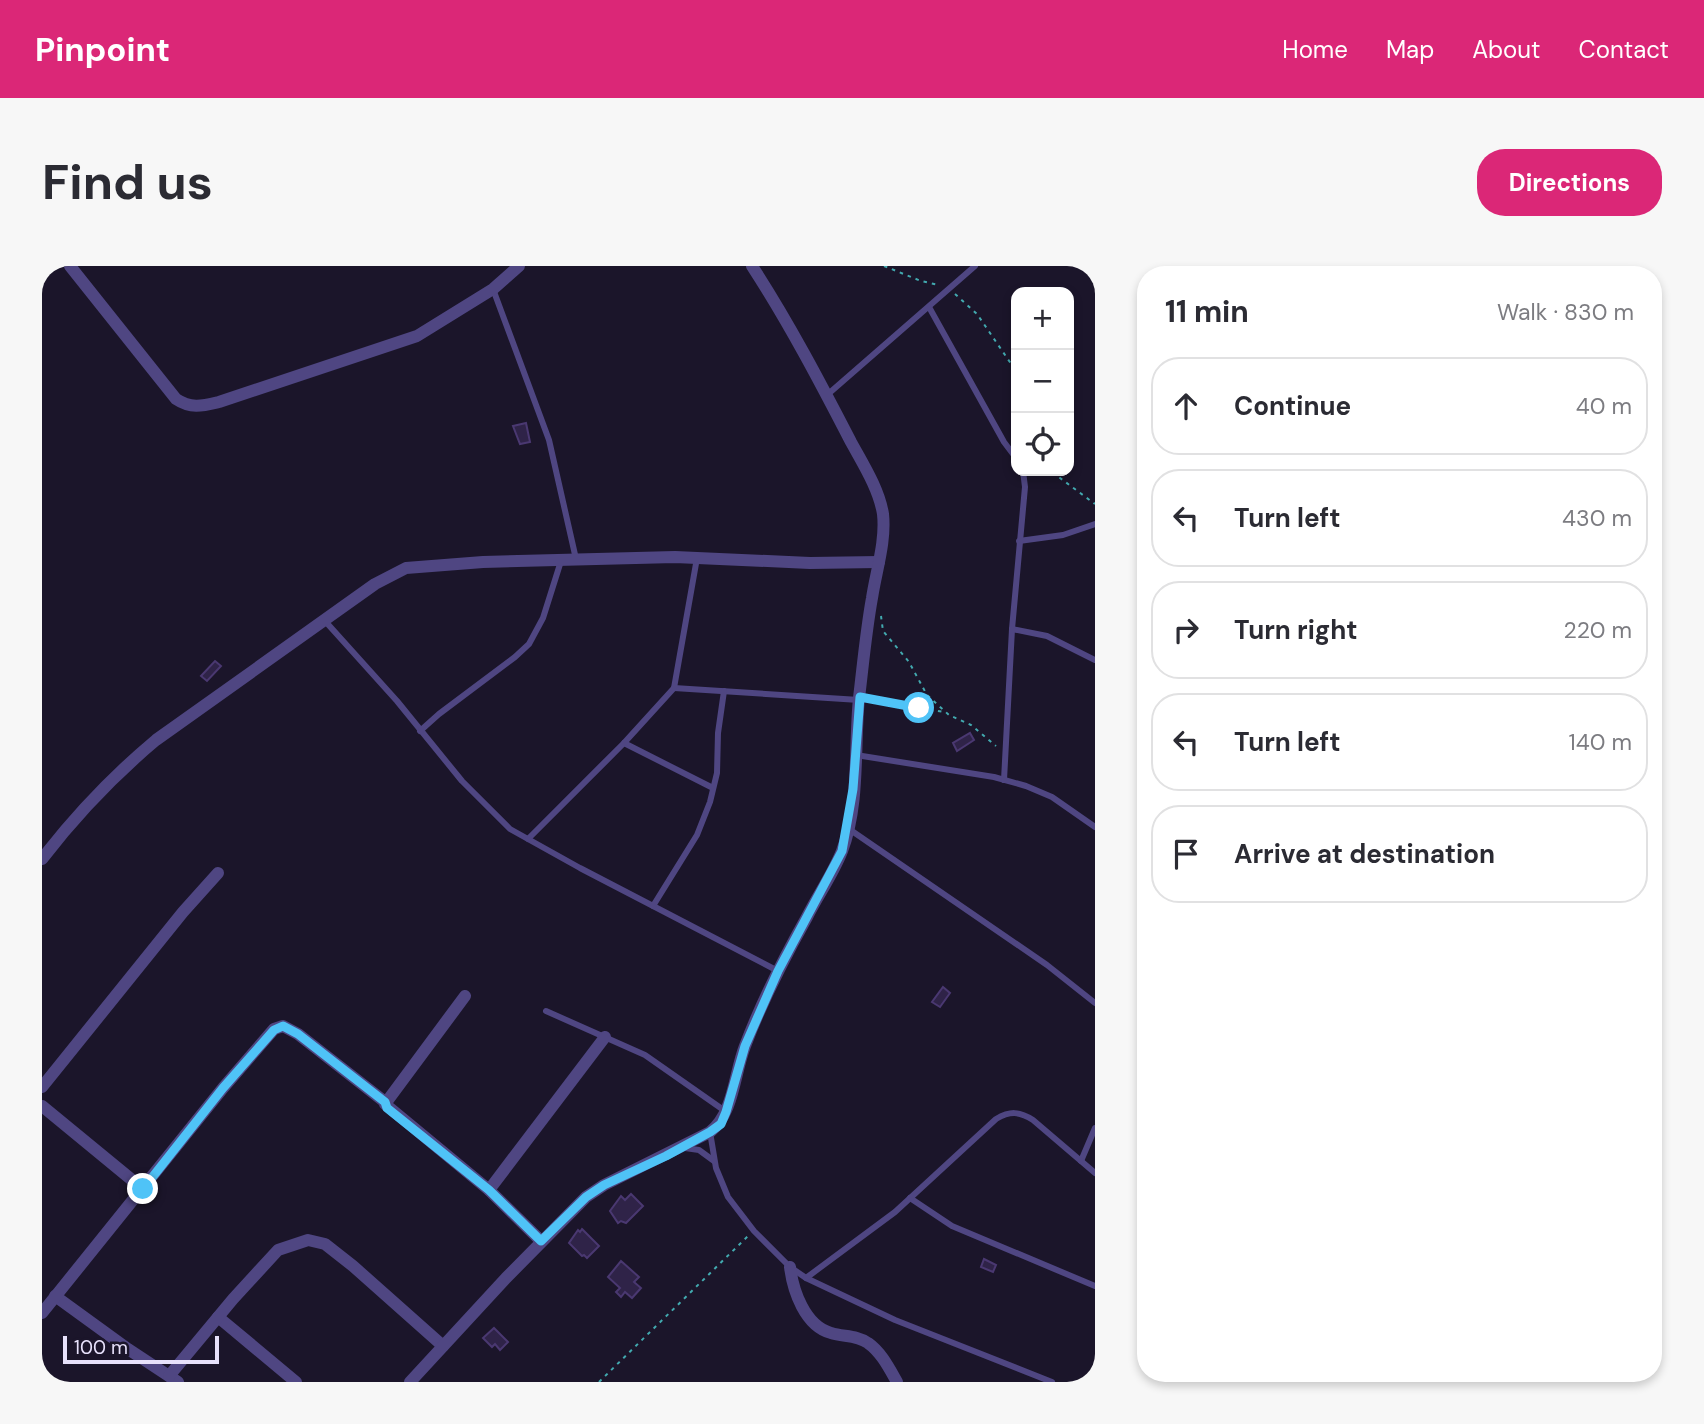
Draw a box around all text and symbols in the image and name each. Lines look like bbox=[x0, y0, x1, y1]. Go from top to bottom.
text: Pinpoint bbox=[35, 28, 170, 71]
text: Home bbox=[1282, 34, 1348, 65]
text: Map bbox=[1386, 34, 1434, 65]
text: About bbox=[1472, 34, 1541, 65]
text: Contact bbox=[1579, 34, 1669, 65]
button: Directions bbox=[1477, 149, 1662, 216]
text: Find us bbox=[42, 150, 213, 214]
map controls bbox=[1011, 287, 1074, 476]
button: + bbox=[1011, 287, 1074, 350]
text: 11 min bbox=[1165, 292, 1249, 331]
text: Walk · 830 m bbox=[1497, 297, 1634, 327]
button: − bbox=[1011, 350, 1074, 413]
icon: ahead bbox=[1167, 387, 1205, 425]
text: Continue bbox=[1234, 389, 1351, 423]
text: 40 m bbox=[1576, 391, 1632, 421]
button: locate bbox=[1011, 413, 1074, 476]
icon: left bbox=[1167, 499, 1205, 537]
text: Turn left bbox=[1234, 501, 1341, 535]
text: 430 m bbox=[1562, 503, 1632, 533]
icon: right bbox=[1167, 611, 1205, 649]
text: Turn right bbox=[1234, 613, 1358, 647]
text: 220 m bbox=[1563, 615, 1632, 645]
route start bbox=[903, 692, 934, 723]
icon: left bbox=[1167, 723, 1205, 761]
text: Turn left bbox=[1234, 725, 1341, 759]
text: 140 m bbox=[1569, 727, 1632, 757]
icon: arrive bbox=[1167, 835, 1205, 873]
text: Arrive at destination bbox=[1234, 837, 1495, 871]
route end bbox=[127, 1173, 158, 1204]
scale bar bbox=[63, 1333, 219, 1365]
text: 100 m bbox=[74, 1335, 128, 1360]

